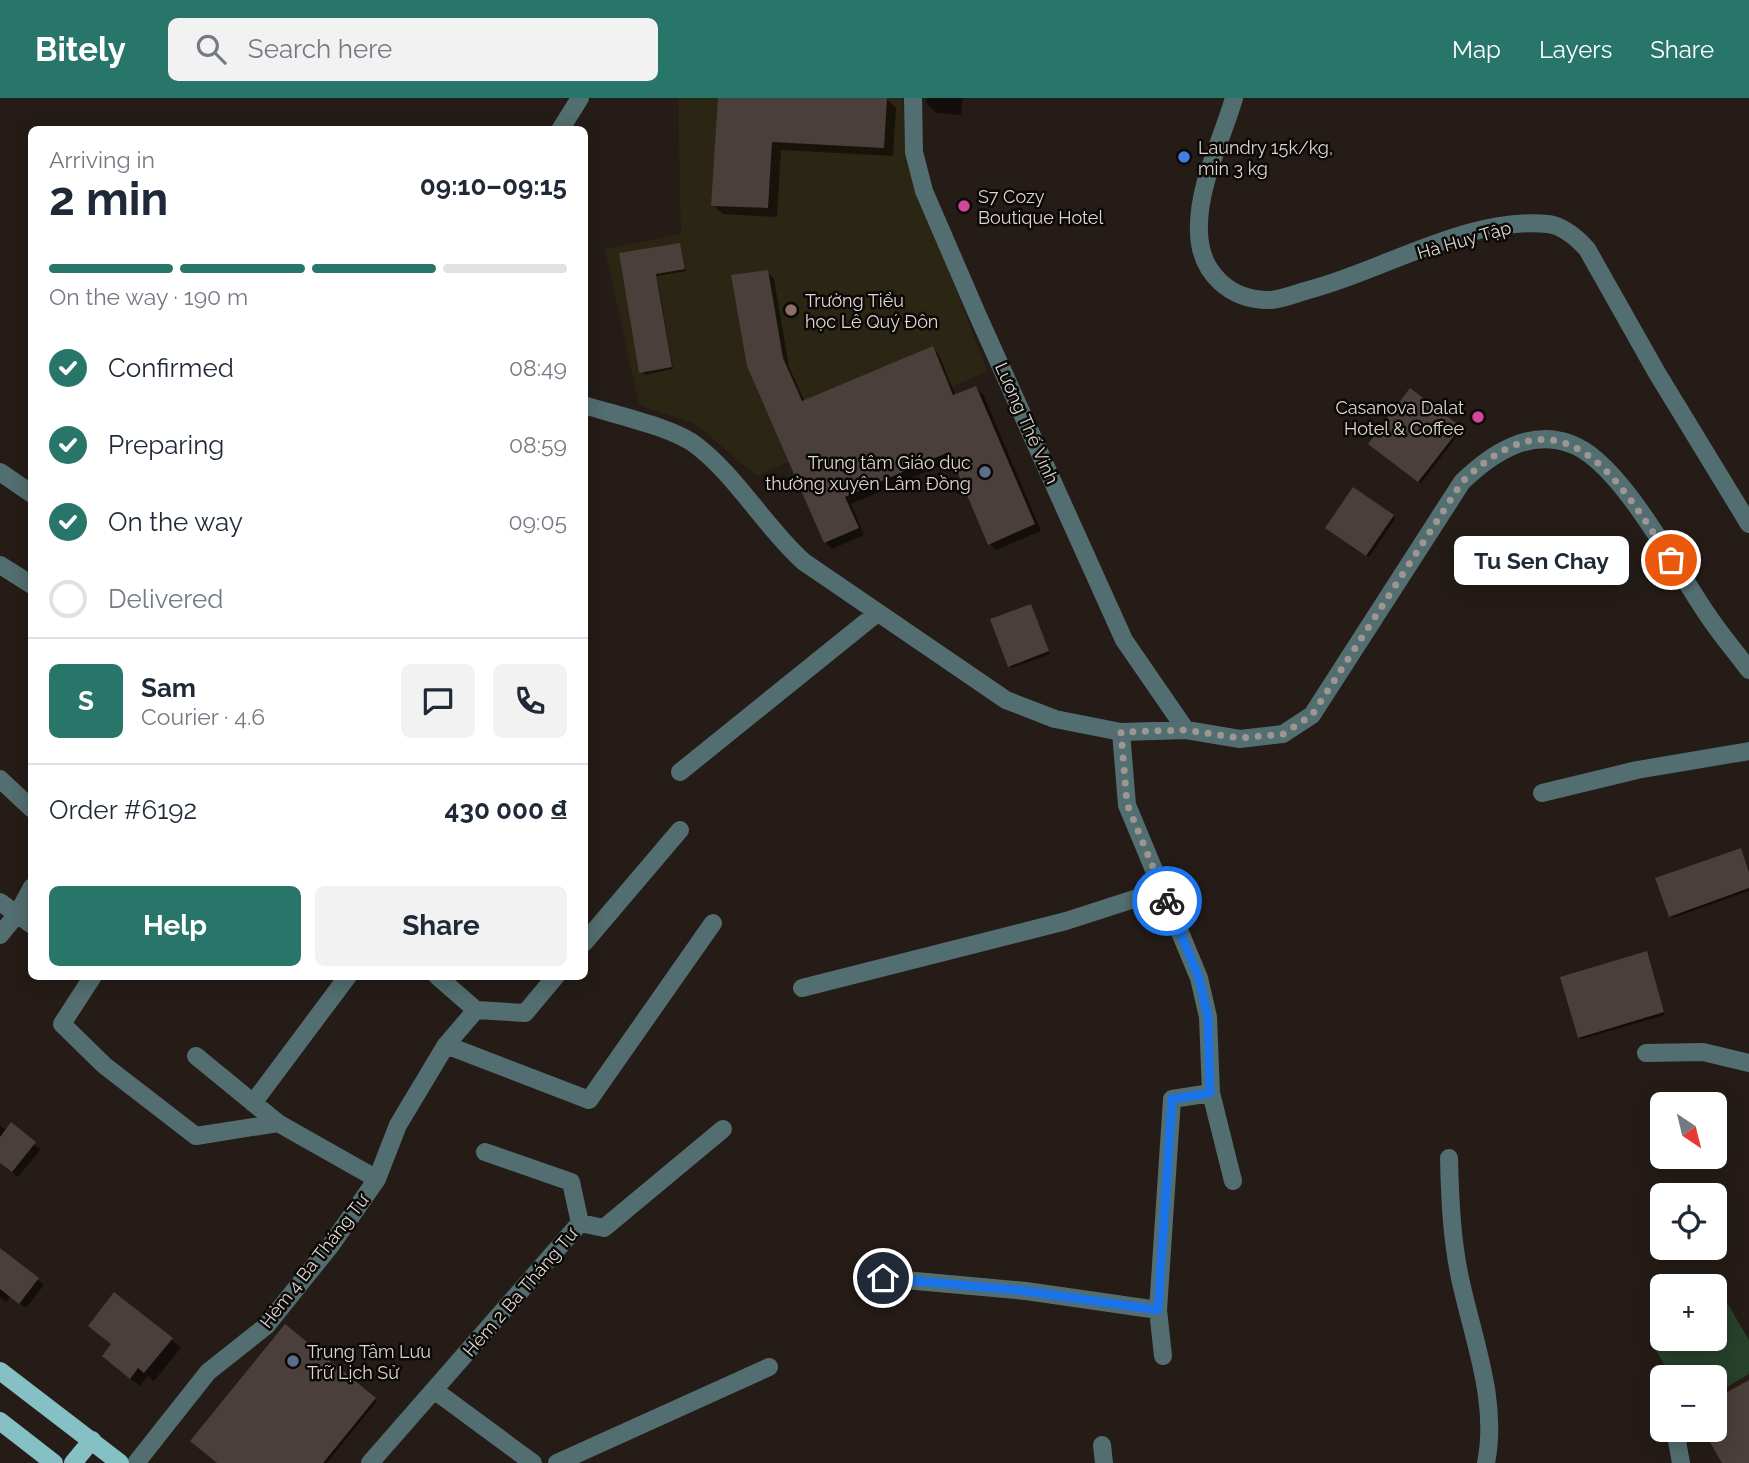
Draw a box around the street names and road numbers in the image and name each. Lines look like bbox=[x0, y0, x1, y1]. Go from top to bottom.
street label: Hà Huy Tập bbox=[1415, 217, 1513, 263]
street label: Lương Thế Vinh bbox=[991, 359, 1063, 487]
street label: Hẻm 4 Ba Tháng Tư bbox=[255, 1189, 374, 1332]
street label: Hẻm 2 Ba Tháng Tư bbox=[458, 1222, 582, 1361]

